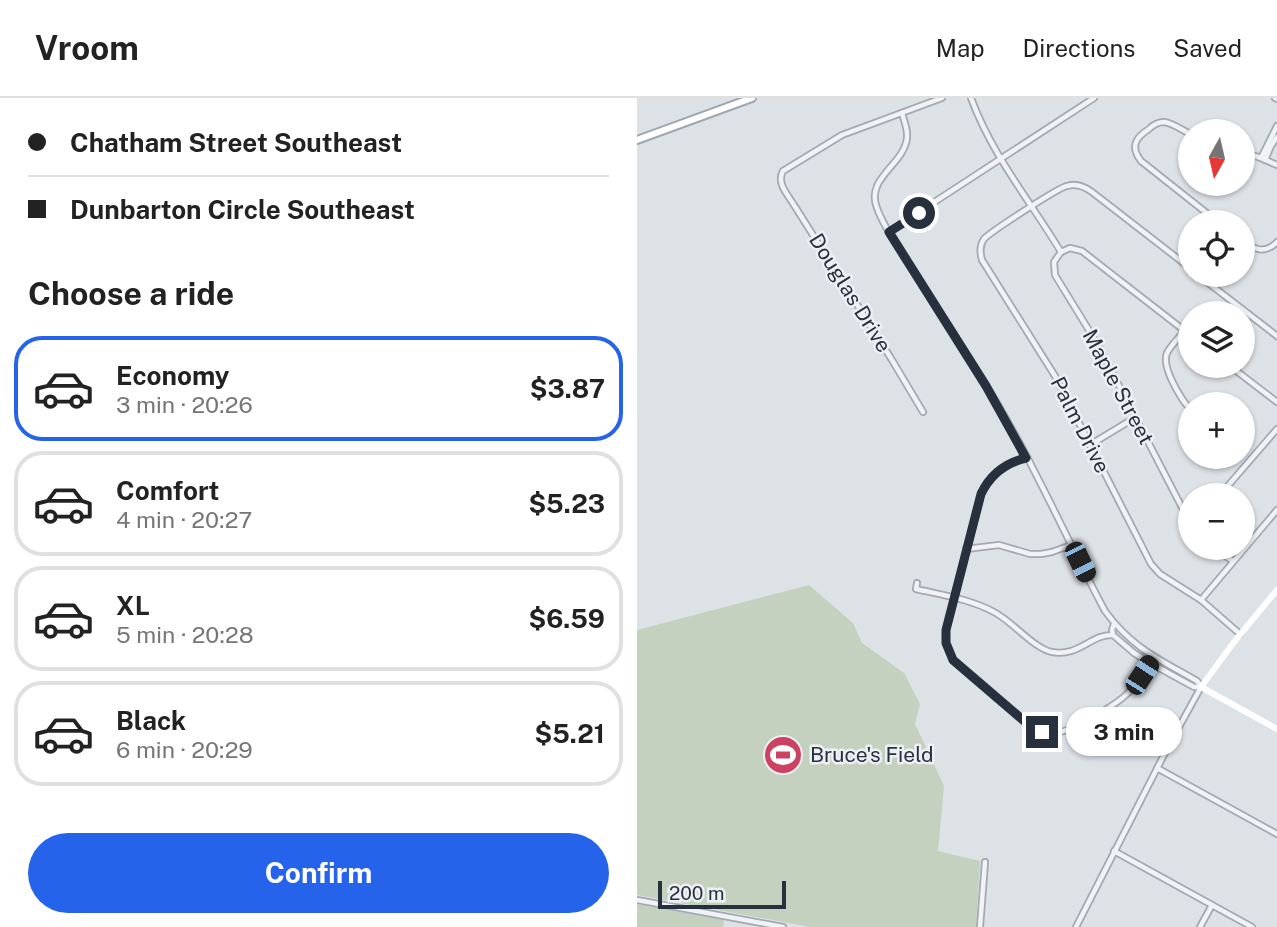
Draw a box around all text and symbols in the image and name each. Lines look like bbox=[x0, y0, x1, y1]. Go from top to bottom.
text: Vroom bbox=[35, 29, 139, 67]
text: Map bbox=[936, 34, 985, 62]
text: Directions bbox=[1023, 34, 1135, 62]
text: Saved bbox=[1173, 34, 1242, 62]
north arrow bbox=[1178, 119, 1255, 196]
map controls bbox=[1178, 119, 1255, 560]
text: Chatham Street Southeast bbox=[70, 127, 402, 158]
text: Dunbarton Circle Southeast bbox=[70, 194, 415, 225]
route start bbox=[903, 197, 935, 229]
button: locate bbox=[1178, 210, 1255, 287]
street label: Douglas Drive bbox=[804, 229, 897, 357]
text: Choose a ride bbox=[28, 275, 234, 312]
button: layers bbox=[1178, 301, 1255, 378]
street label: Maple Street bbox=[1078, 325, 1159, 449]
icon: car bbox=[32, 357, 95, 420]
text: Economy bbox=[116, 360, 229, 391]
text: $3.87 bbox=[530, 373, 605, 404]
street label: Palm Drive bbox=[1046, 373, 1115, 477]
text: 3 min · 20:26 bbox=[116, 391, 253, 418]
button: + bbox=[1178, 392, 1255, 469]
icon: car bbox=[32, 472, 95, 535]
text: Comfort bbox=[116, 475, 219, 506]
button: − bbox=[1178, 483, 1255, 560]
text: $5.23 bbox=[528, 488, 605, 519]
text: 4 min · 20:27 bbox=[116, 506, 252, 533]
car bbox=[1062, 539, 1099, 585]
icon: car bbox=[32, 587, 95, 650]
text: XL bbox=[116, 590, 150, 621]
text: $6.59 bbox=[528, 603, 605, 634]
text: 5 min · 20:28 bbox=[116, 621, 254, 648]
car bbox=[1122, 652, 1163, 698]
icon: car bbox=[32, 702, 95, 765]
text: Black bbox=[116, 705, 186, 736]
callout: 3 min bbox=[1067, 708, 1182, 756]
route end bbox=[1026, 716, 1058, 748]
text: $5.21 bbox=[535, 718, 605, 749]
text: 3 min bbox=[1094, 718, 1154, 745]
sports icon: Bruce's Field bbox=[762, 734, 804, 776]
text: 6 min · 20:29 bbox=[116, 736, 253, 763]
place label: Bruce's Field bbox=[810, 742, 934, 767]
button: Confirm bbox=[28, 833, 609, 913]
scale bar bbox=[658, 878, 786, 910]
text: 200 m bbox=[669, 882, 725, 904]

